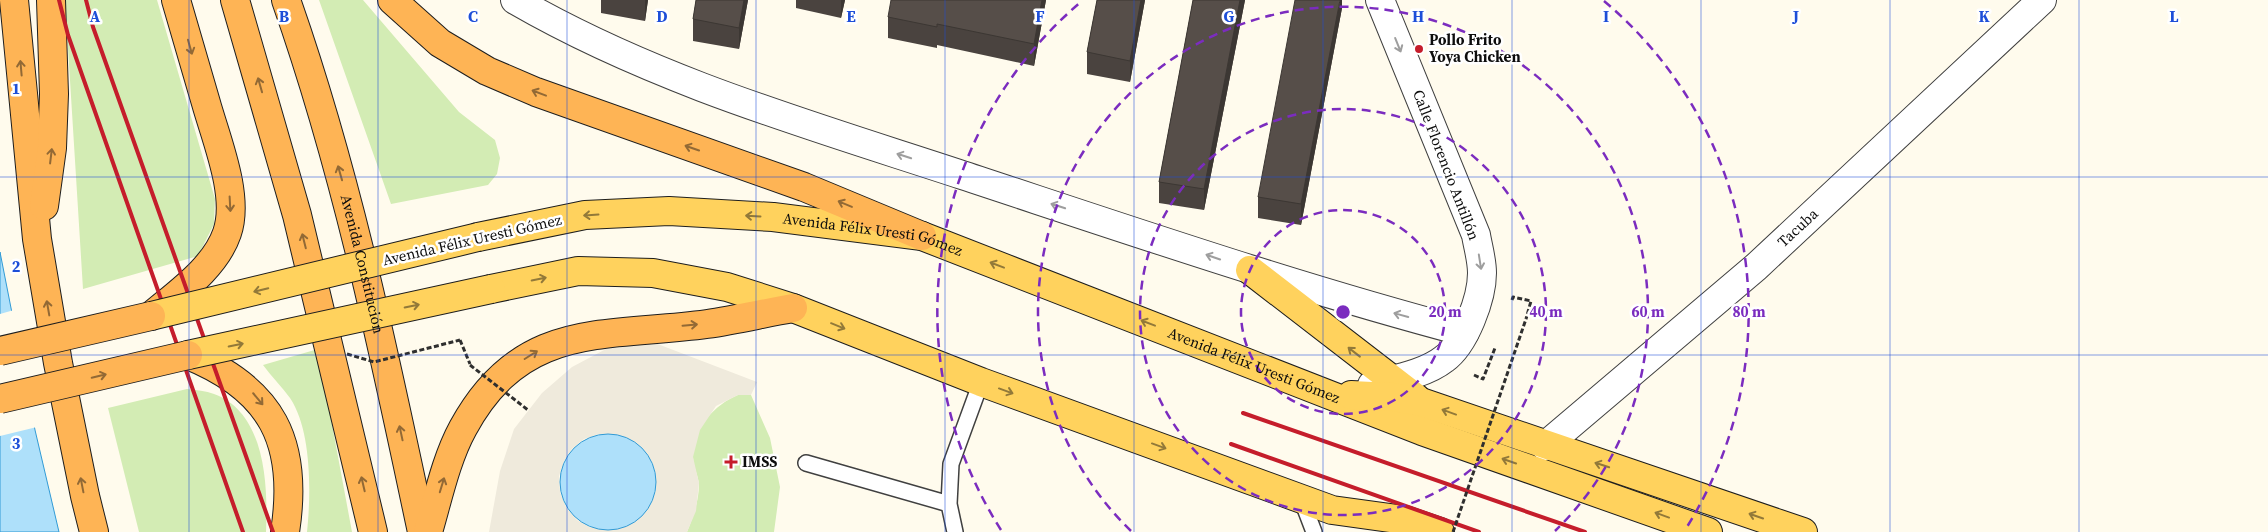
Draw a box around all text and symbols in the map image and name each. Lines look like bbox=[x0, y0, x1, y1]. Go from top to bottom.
text: A bbox=[90, 5, 101, 27]
text: B bbox=[279, 5, 290, 27]
text: C bbox=[468, 5, 478, 27]
text: D bbox=[656, 5, 668, 27]
text: E bbox=[846, 5, 856, 27]
text: F bbox=[1035, 5, 1045, 27]
text: G bbox=[1224, 5, 1235, 27]
text: H bbox=[1412, 5, 1424, 27]
text: I bbox=[1603, 5, 1609, 27]
text: J bbox=[1792, 5, 1799, 27]
text: K bbox=[1978, 5, 1990, 27]
text: L bbox=[2169, 5, 2179, 27]
place label: Pollo Frito Yoya Chicken bbox=[1429, 29, 1521, 67]
one-way arrow bbox=[1394, 37, 1403, 52]
one-way arrow bbox=[185, 38, 195, 54]
marker: Pollo Frito Yoya Chicken bbox=[1413, 43, 1425, 55]
one-way arrow bbox=[16, 61, 26, 77]
text: 1 bbox=[12, 77, 20, 99]
one-way arrow bbox=[254, 77, 264, 93]
street label: Calle Florencio Antillón bbox=[1408, 87, 1485, 243]
one-way arrow bbox=[532, 88, 547, 97]
one-way arrow bbox=[685, 143, 701, 152]
one-way arrow bbox=[46, 149, 56, 165]
one-way arrow bbox=[896, 150, 912, 160]
one-way arrow bbox=[334, 165, 344, 181]
street label: Avenida Constitución bbox=[336, 192, 390, 336]
one-way arrow bbox=[225, 196, 235, 212]
one-way arrow bbox=[838, 198, 853, 208]
one-way arrow bbox=[1051, 201, 1067, 211]
street label: Tacuba bbox=[1773, 203, 1823, 252]
street label: Avenida Félix Uresti Gómez bbox=[782, 207, 966, 261]
street label: Avenida Félix Uresti Gómez bbox=[380, 209, 564, 270]
one-way arrow bbox=[583, 210, 599, 220]
one-way arrow bbox=[745, 211, 761, 220]
one-way arrow bbox=[299, 234, 308, 250]
one-way arrow bbox=[1205, 252, 1221, 262]
one-way arrow bbox=[1476, 254, 1486, 270]
text: 2 bbox=[12, 255, 21, 277]
one-way arrow bbox=[989, 259, 1004, 268]
one-way arrow bbox=[530, 274, 546, 283]
one-way arrow bbox=[253, 286, 269, 295]
one-way arrow bbox=[43, 300, 53, 316]
one-way arrow bbox=[403, 301, 419, 310]
text: 20 m bbox=[1428, 301, 1462, 322]
text: 40 m bbox=[1529, 301, 1563, 322]
text: 60 m bbox=[1631, 301, 1665, 322]
text: 80 m bbox=[1732, 301, 1766, 322]
centre of rings bbox=[1334, 303, 1352, 321]
one-way arrow bbox=[1394, 310, 1410, 320]
one-way arrow bbox=[1141, 318, 1156, 328]
one-way arrow bbox=[681, 321, 697, 330]
one-way arrow bbox=[830, 322, 845, 331]
street label: Avenida Félix Uresti Gómez bbox=[1165, 322, 1343, 408]
one-way arrow bbox=[227, 339, 243, 349]
one-way arrow bbox=[1348, 346, 1361, 357]
one-way arrow bbox=[524, 349, 538, 359]
one-way arrow bbox=[90, 371, 106, 380]
one-way arrow bbox=[998, 387, 1013, 396]
one-way arrow bbox=[252, 393, 264, 406]
one-way arrow bbox=[1441, 406, 1457, 416]
one-way arrow bbox=[396, 425, 405, 441]
text: 3 bbox=[12, 432, 21, 454]
one-way arrow bbox=[1151, 442, 1166, 451]
place label: IMSS bbox=[742, 451, 777, 472]
marker: IMSS bbox=[724, 455, 738, 469]
one-way arrow bbox=[1502, 456, 1518, 465]
one-way arrow bbox=[1595, 459, 1611, 469]
one-way arrow bbox=[77, 477, 87, 493]
one-way arrow bbox=[358, 477, 367, 493]
one-way arrow bbox=[438, 478, 448, 494]
one-way arrow bbox=[1655, 510, 1671, 519]
one-way arrow bbox=[1749, 511, 1765, 521]

